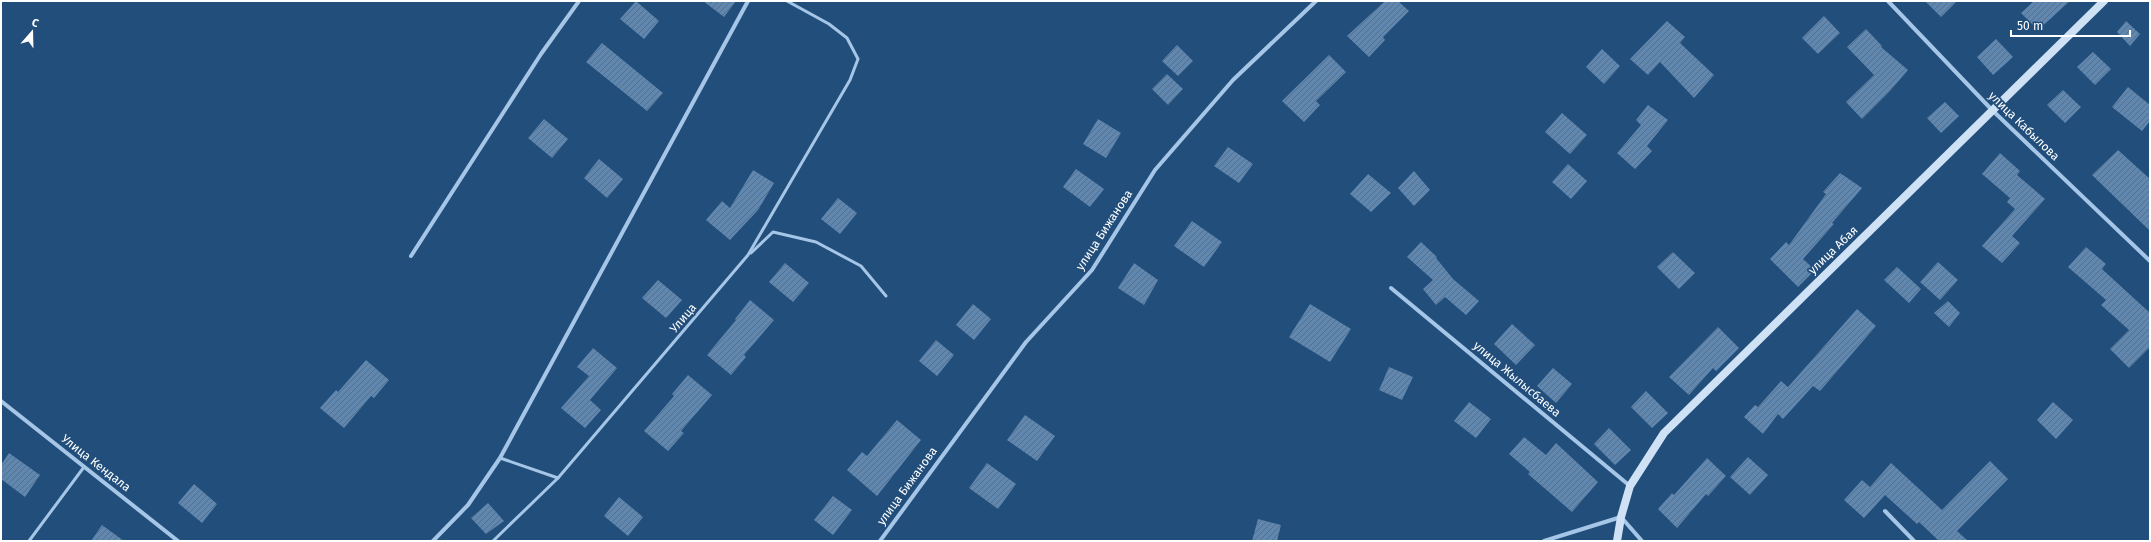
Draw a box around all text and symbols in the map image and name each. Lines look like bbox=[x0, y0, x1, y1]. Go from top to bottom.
north arrow bbox=[12, 12, 52, 52]
scale bar bbox=[2011, 12, 2130, 38]
text: С bbox=[30, 16, 41, 30]
text: 50 m bbox=[2017, 19, 2043, 33]
street label: улица Кабылова bbox=[1986, 89, 2062, 163]
street label: улица Бижанова bbox=[1073, 187, 1135, 273]
street label: улица Абая bbox=[1805, 223, 1861, 277]
street label: Улица bbox=[667, 301, 699, 335]
street label: улица Жылысбаева bbox=[1470, 338, 1564, 420]
street label: Улица Кендала bbox=[59, 432, 133, 494]
street label: улица Бижанова bbox=[874, 444, 940, 528]

